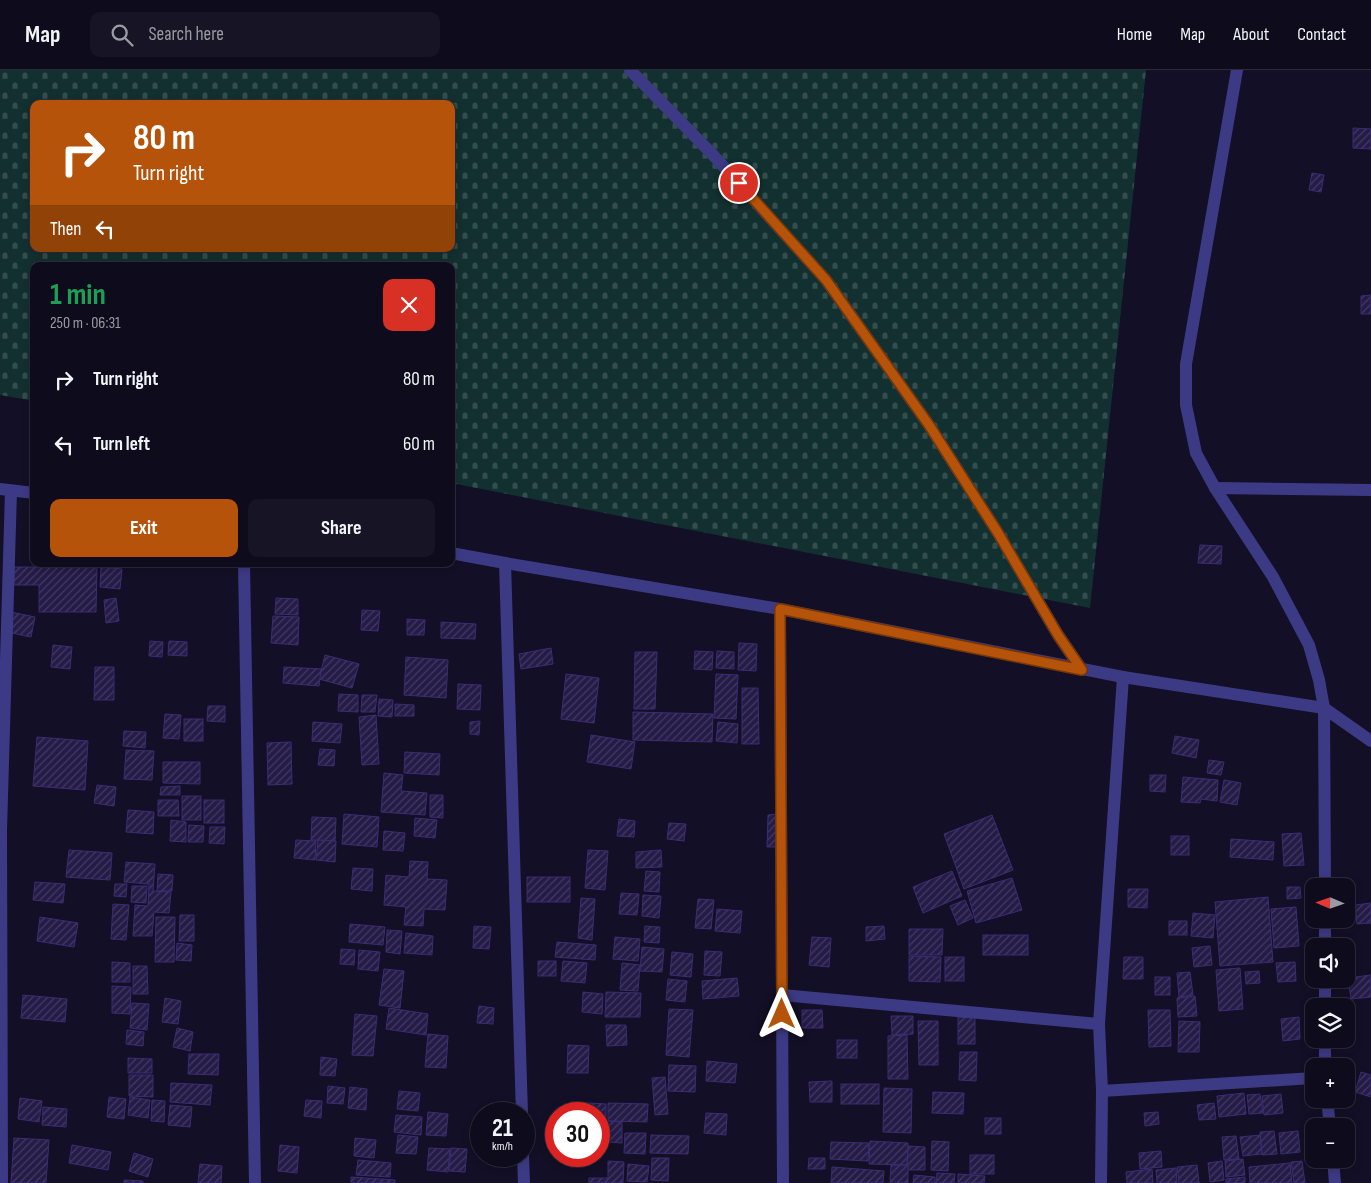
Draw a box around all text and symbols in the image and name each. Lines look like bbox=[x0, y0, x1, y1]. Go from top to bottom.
search box bbox=[90, 12, 440, 57]
text: Map bbox=[25, 20, 60, 49]
icon: search bbox=[108, 21, 136, 49]
text: Search here bbox=[148, 23, 224, 46]
text: Home bbox=[1117, 24, 1152, 45]
text: Map bbox=[1180, 24, 1205, 45]
text: About bbox=[1233, 24, 1269, 45]
text: Contact bbox=[1297, 24, 1346, 45]
text: 80 m bbox=[133, 117, 195, 160]
icon: right bbox=[50, 120, 115, 185]
text: Turn right bbox=[133, 160, 204, 187]
pin bbox=[718, 162, 760, 204]
icon: arrive bbox=[725, 169, 753, 197]
icon: left bbox=[91, 215, 119, 243]
text: Then bbox=[50, 218, 81, 241]
text: 1 min bbox=[50, 277, 106, 313]
button: close bbox=[383, 279, 435, 331]
text: 250 m · 06:31 bbox=[50, 314, 121, 333]
icon: right bbox=[50, 366, 78, 394]
text: Turn right bbox=[93, 368, 158, 391]
text: 80 m bbox=[403, 368, 435, 391]
icon: left bbox=[50, 431, 78, 459]
text: Turn left bbox=[93, 433, 150, 456]
text: 60 m bbox=[403, 433, 435, 456]
button: Exit bbox=[50, 499, 238, 557]
button: Share bbox=[248, 499, 435, 557]
north arrow bbox=[1305, 878, 1355, 928]
map controls bbox=[1305, 878, 1355, 1168]
button: sound bbox=[1305, 938, 1355, 988]
position arrow bbox=[755, 987, 807, 1039]
button: layers bbox=[1305, 998, 1355, 1048]
button: + bbox=[1305, 1058, 1355, 1108]
speed limit sign: 30 bbox=[545, 1102, 610, 1167]
text: 21 bbox=[492, 1113, 513, 1144]
button: − bbox=[1305, 1118, 1355, 1168]
text: km/h bbox=[492, 1139, 513, 1154]

